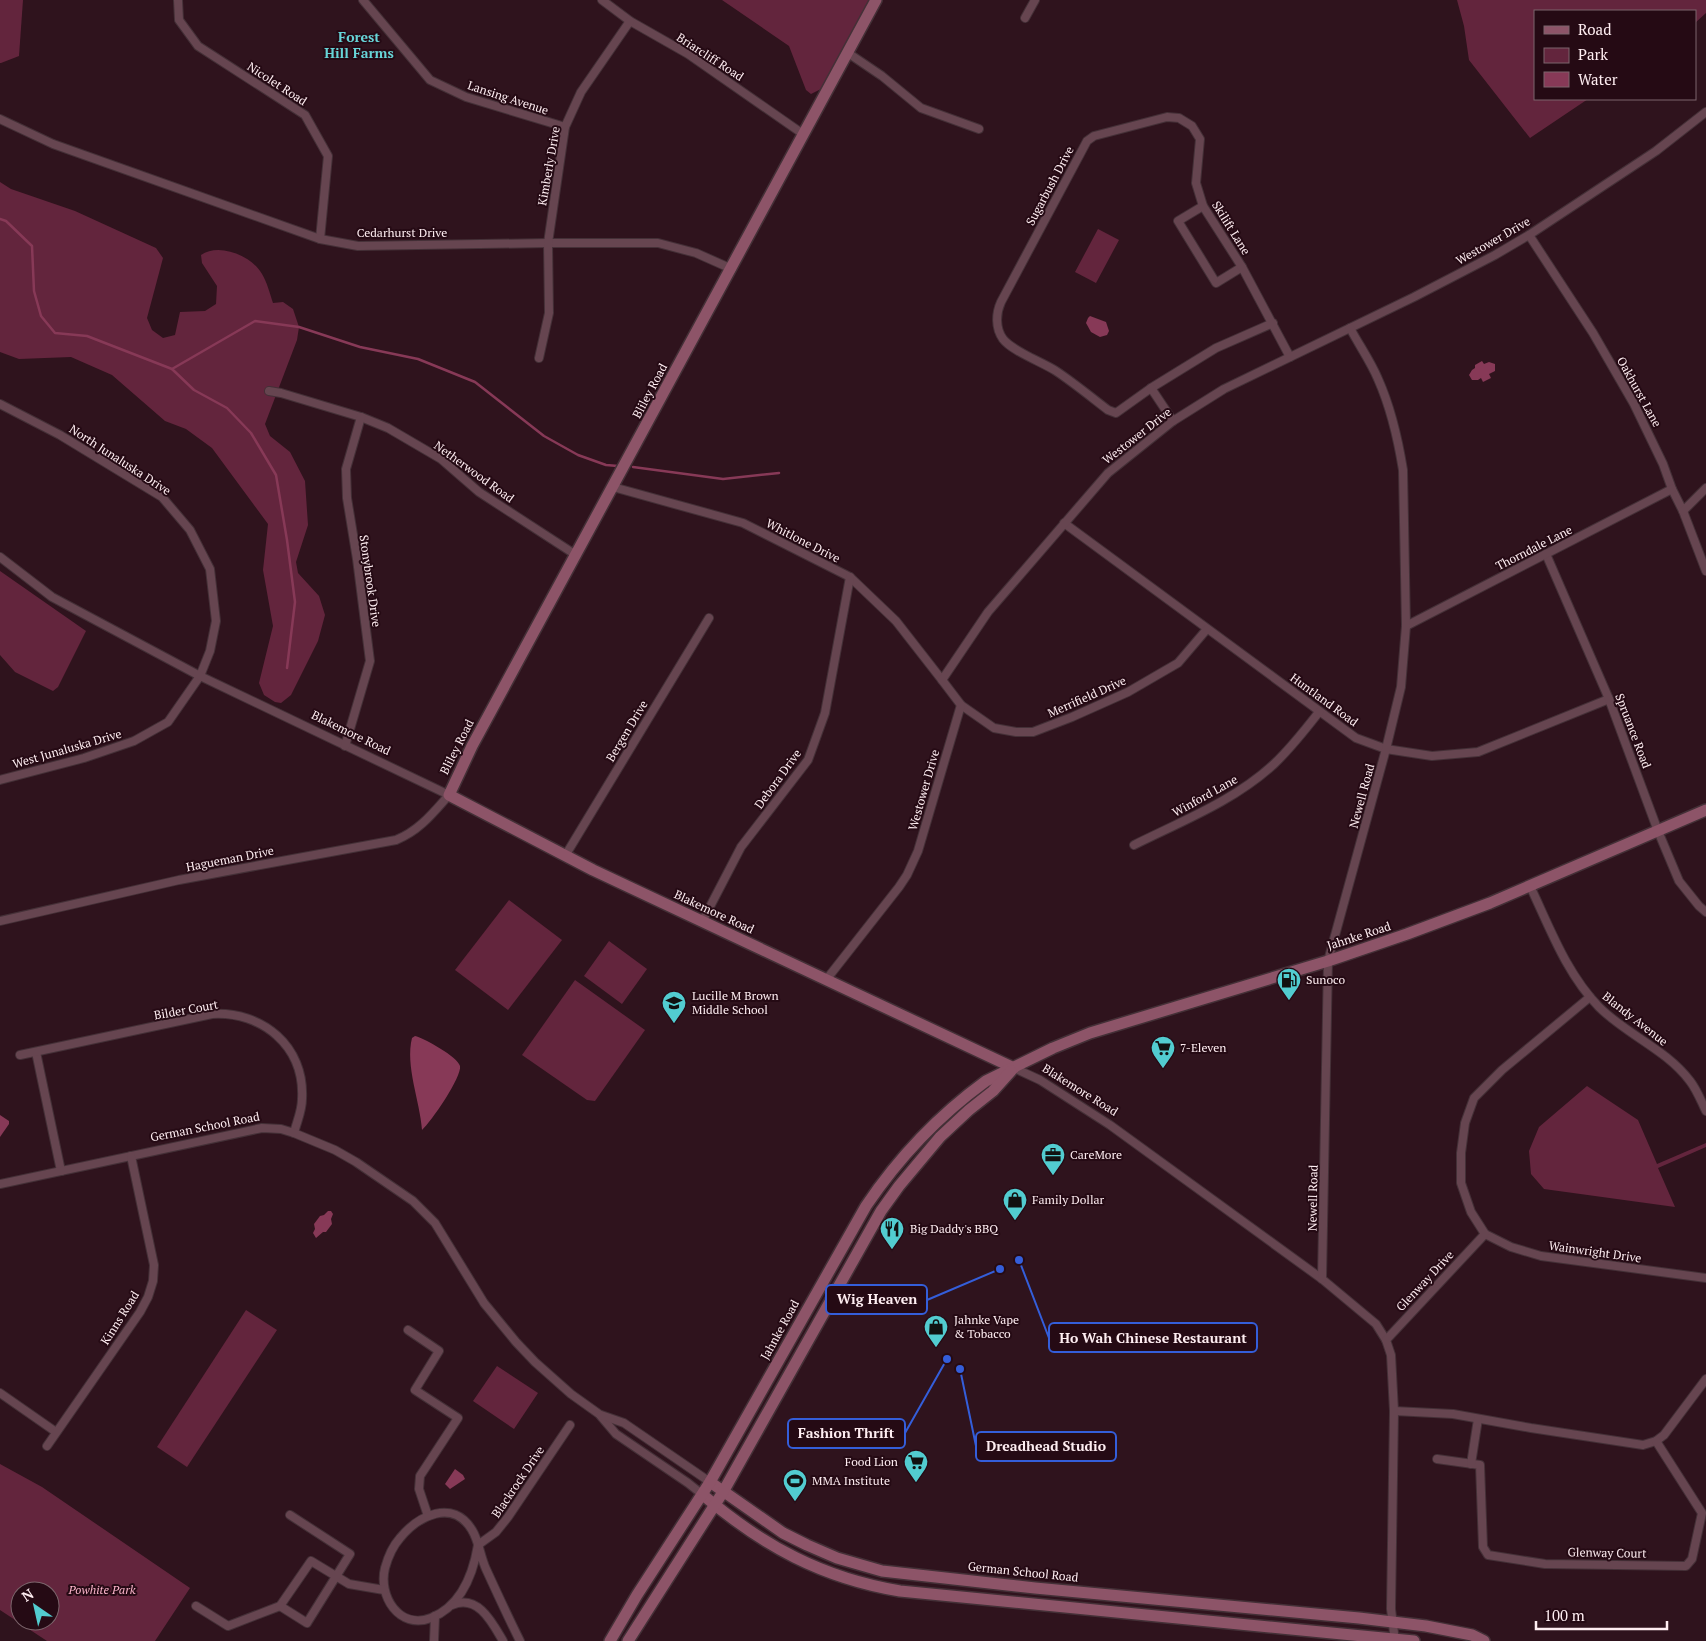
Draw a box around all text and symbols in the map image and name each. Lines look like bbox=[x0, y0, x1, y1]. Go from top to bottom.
legend bbox=[1534, 10, 1696, 100]
text: Road bbox=[1578, 19, 1611, 39]
district label: Forest Hill Farms bbox=[324, 27, 394, 62]
street label: Briarcliff Road bbox=[674, 29, 747, 84]
text: Park bbox=[1578, 44, 1608, 64]
street label: Nicolet Road bbox=[245, 59, 310, 109]
text: Water bbox=[1578, 69, 1618, 89]
street label: Lansing Avenue bbox=[466, 77, 550, 118]
street label: Kimberly Drive bbox=[534, 125, 563, 207]
street label: Sugarbush Drive bbox=[1022, 144, 1077, 228]
street label: Skilift Lane bbox=[1209, 198, 1254, 257]
street label: Westower Drive bbox=[1453, 213, 1533, 268]
street label: Cedarhurst Drive bbox=[357, 225, 447, 240]
street label: Oakhurst Lane bbox=[1614, 354, 1665, 430]
street label: Bliley Road bbox=[629, 361, 670, 421]
street label: Westower Drive bbox=[1099, 404, 1174, 467]
street label: North Junaluska Drive bbox=[67, 421, 174, 498]
street label: Netherwood Road bbox=[431, 438, 518, 506]
street label: Whitlone Drive bbox=[764, 515, 843, 566]
street label: Thorndale Lane bbox=[1493, 522, 1575, 573]
street label: Stonybrook Drive bbox=[357, 534, 384, 628]
street label: Huntland Road bbox=[1287, 670, 1361, 729]
street label: Merrifield Drive bbox=[1045, 673, 1128, 721]
street label: Spruance Road bbox=[1612, 691, 1655, 771]
street label: Bergen Drive bbox=[602, 697, 651, 764]
street label: Blakemore Road bbox=[309, 707, 394, 758]
street label: Bliley Road bbox=[436, 716, 477, 777]
street label: West Junaluska Drive bbox=[11, 726, 123, 771]
street label: Debora Drive bbox=[751, 746, 804, 811]
street label: Westower Drive bbox=[905, 748, 942, 832]
street label: Newell Road bbox=[1346, 762, 1377, 830]
street label: Winford Lane bbox=[1169, 771, 1240, 820]
street label: Hagueman Drive bbox=[185, 843, 275, 874]
street label: Blakemore Road bbox=[672, 886, 757, 937]
street label: Jahnke Road bbox=[1325, 918, 1393, 953]
fuel station icon: Sunoco bbox=[1276, 967, 1302, 1001]
place label: Sunoco bbox=[1306, 972, 1345, 987]
place label: Lucille M Brown Middle School bbox=[692, 988, 779, 1017]
street label: Blandy Avenue bbox=[1600, 988, 1671, 1049]
school or university icon: Lucille M Brown Middle School bbox=[661, 990, 687, 1024]
street label: Bilder Court bbox=[153, 996, 220, 1023]
supermarket icon: 7-Eleven bbox=[1150, 1035, 1176, 1069]
place label: 7-Eleven bbox=[1180, 1040, 1226, 1055]
street label: Blakemore Road bbox=[1040, 1060, 1121, 1119]
street label: German School Road bbox=[149, 1108, 261, 1144]
office icon: CareMore bbox=[1040, 1142, 1066, 1176]
place label: CareMore bbox=[1070, 1147, 1122, 1162]
street label: Newell Road bbox=[1304, 1164, 1321, 1231]
shop icon: Family Dollar bbox=[1002, 1187, 1028, 1221]
place label: Family Dollar bbox=[1032, 1192, 1105, 1207]
restaurant icon: Big Daddy's BBQ bbox=[879, 1216, 905, 1250]
place label: Big Daddy's BBQ bbox=[910, 1221, 999, 1236]
street label: Wainwright Drive bbox=[1548, 1238, 1642, 1265]
street label: Glenway Drive bbox=[1393, 1247, 1457, 1314]
callout: Wig Heaven bbox=[826, 1285, 927, 1314]
street label: Kinns Road bbox=[97, 1288, 142, 1347]
text: Wig Heaven bbox=[837, 1289, 917, 1308]
street label: Jahnke Road bbox=[757, 1297, 802, 1362]
place label: Jahnke Vape & Tobacco bbox=[954, 1312, 1019, 1341]
shop icon: Jahnke Vape & Tobacco bbox=[923, 1314, 949, 1348]
callout: Ho Wah Chinese Restaurant bbox=[1049, 1323, 1257, 1352]
text: Ho Wah Chinese Restaurant bbox=[1059, 1328, 1247, 1347]
callout: Fashion Thrift bbox=[788, 1419, 905, 1448]
text: Fashion Thrift bbox=[798, 1423, 895, 1442]
callout: Dreadhead Studio bbox=[976, 1432, 1116, 1461]
text: Dreadhead Studio bbox=[986, 1436, 1106, 1455]
street label: Blackrock Drive bbox=[488, 1443, 547, 1520]
supermarket icon: Food Lion bbox=[903, 1449, 929, 1483]
place label: Food Lion bbox=[845, 1454, 898, 1469]
sports icon: MMA Institute bbox=[782, 1468, 808, 1502]
place label: MMA Institute bbox=[812, 1473, 890, 1488]
street label: Glenway Court bbox=[1567, 1544, 1647, 1561]
street label: German School Road bbox=[967, 1558, 1079, 1585]
north arrow bbox=[10, 1581, 60, 1631]
park label: Powhite Park bbox=[67, 1582, 136, 1597]
text: N bbox=[18, 1584, 37, 1606]
scale bar bbox=[1536, 1598, 1667, 1630]
text: 100 m bbox=[1544, 1605, 1585, 1625]

